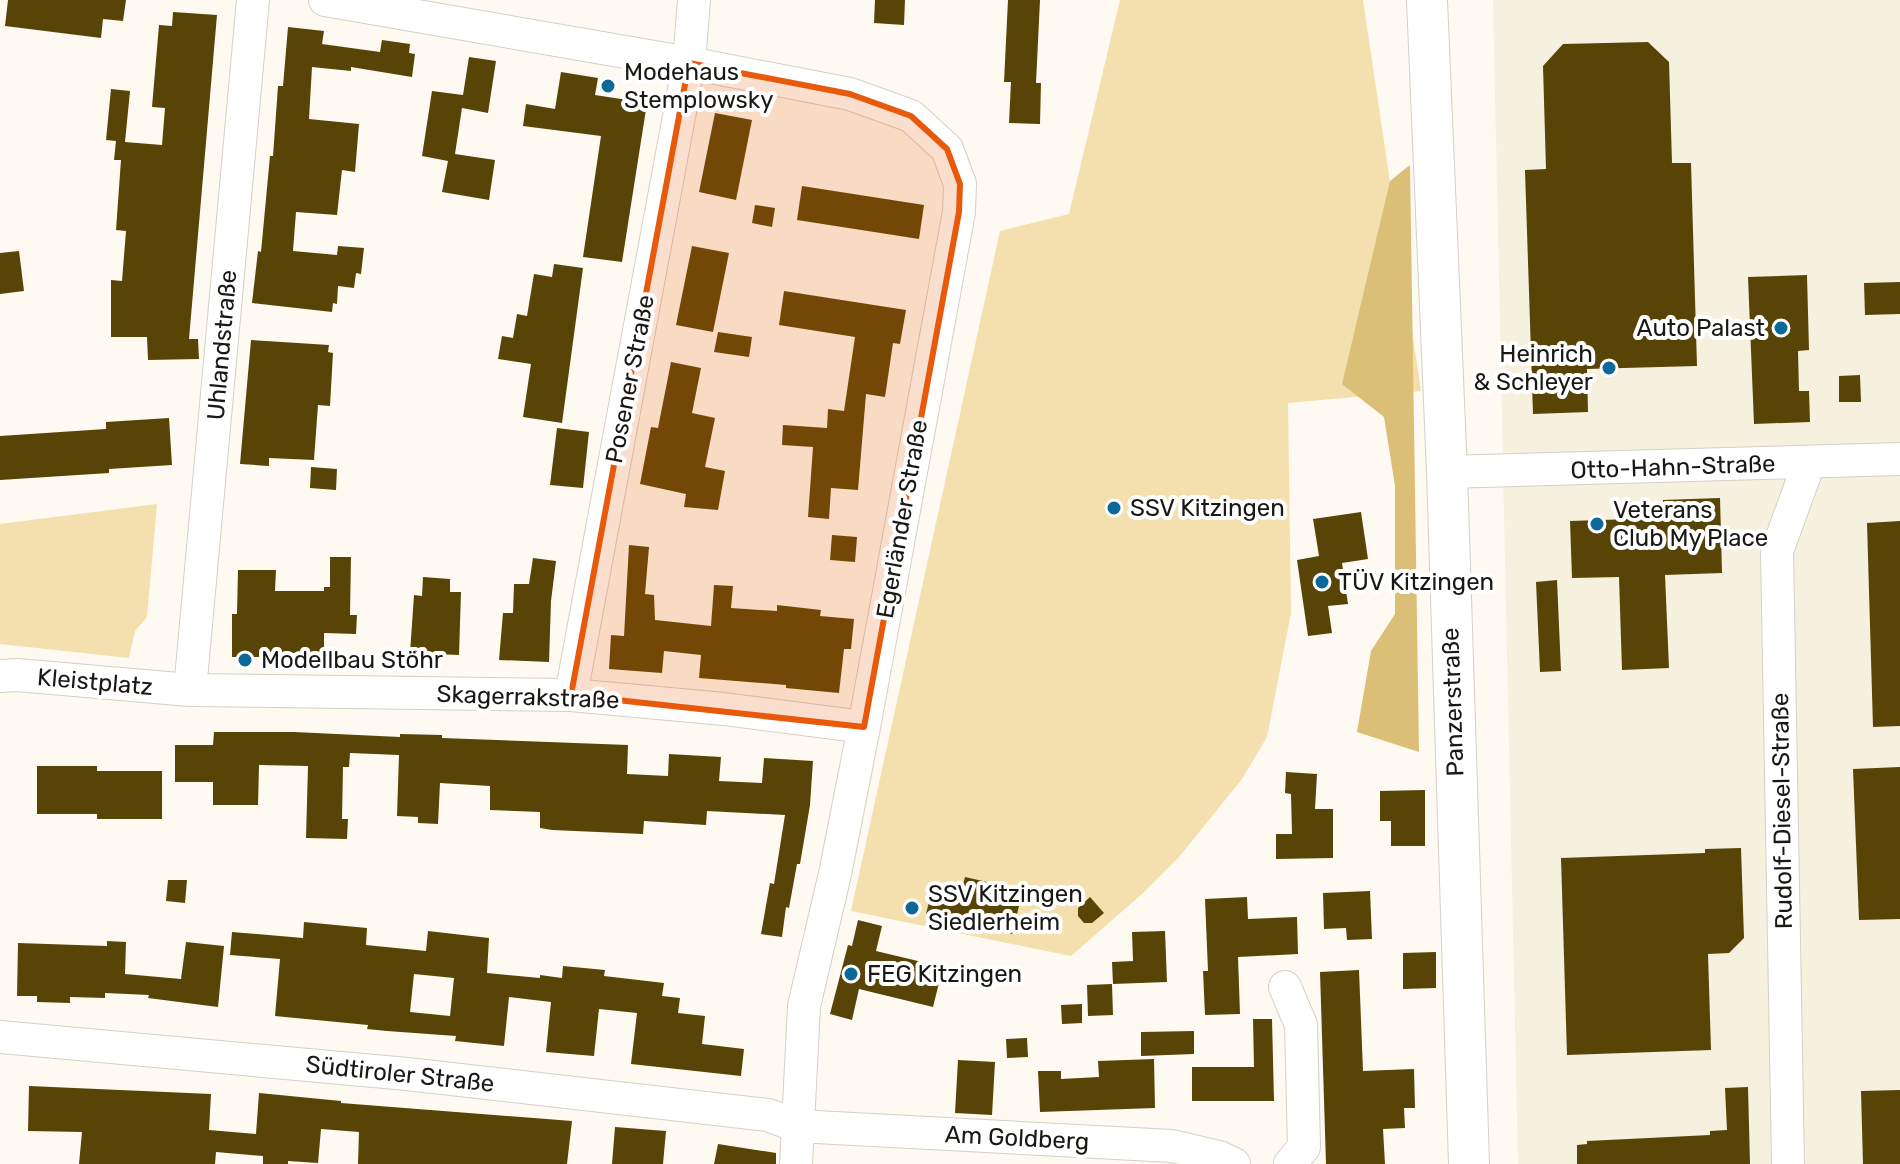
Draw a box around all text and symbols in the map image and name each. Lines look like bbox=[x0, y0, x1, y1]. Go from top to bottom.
place label: Modehaus Stemplowsky bbox=[624, 58, 774, 114]
marker: Modehaus Stemplowsky bbox=[599, 77, 617, 95]
street label: Uhlandstraße bbox=[201, 269, 243, 421]
street label: Posener Straße bbox=[600, 292, 660, 466]
place label: Auto Palast bbox=[1636, 314, 1765, 342]
marker: Auto Palast bbox=[1772, 319, 1790, 337]
place label: Heinrich & Schleyer bbox=[1473, 340, 1593, 396]
marker: Heinrich & Schleyer bbox=[1600, 359, 1618, 377]
street label: Egerländer Straße bbox=[871, 418, 933, 620]
street label: Otto-Hahn-Straße bbox=[1570, 449, 1776, 485]
place label: SSV Kitzingen bbox=[1130, 494, 1285, 522]
place label: Veterans Club My Place bbox=[1613, 496, 1768, 552]
marker: SSV Kitzingen bbox=[1105, 499, 1123, 517]
marker: Veterans Club My Place bbox=[1588, 515, 1606, 533]
place label: TÜV Kitzingen bbox=[1338, 568, 1494, 596]
marker: TÜV Kitzingen bbox=[1313, 573, 1331, 591]
street label: Panzerstraße bbox=[1436, 627, 1470, 777]
place label: Modellbau Stöhr bbox=[261, 646, 443, 674]
marker: Modellbau Stöhr bbox=[236, 651, 254, 669]
street label: Kleistplatz bbox=[36, 663, 154, 701]
street label: Skagerrakstraße bbox=[436, 680, 620, 714]
street label: Rudolf-Diesel-Straße bbox=[1766, 692, 1798, 930]
place label: SSV Kitzingen Siedlerheim bbox=[928, 880, 1083, 936]
marker: SSV Kitzingen Siedlerheim bbox=[903, 899, 921, 917]
place label: FEG Kitzingen bbox=[867, 960, 1022, 988]
marker: FEG Kitzingen bbox=[842, 965, 860, 983]
street label: Südtiroler Straße bbox=[304, 1050, 496, 1098]
street label: Am Goldberg bbox=[944, 1120, 1090, 1156]

